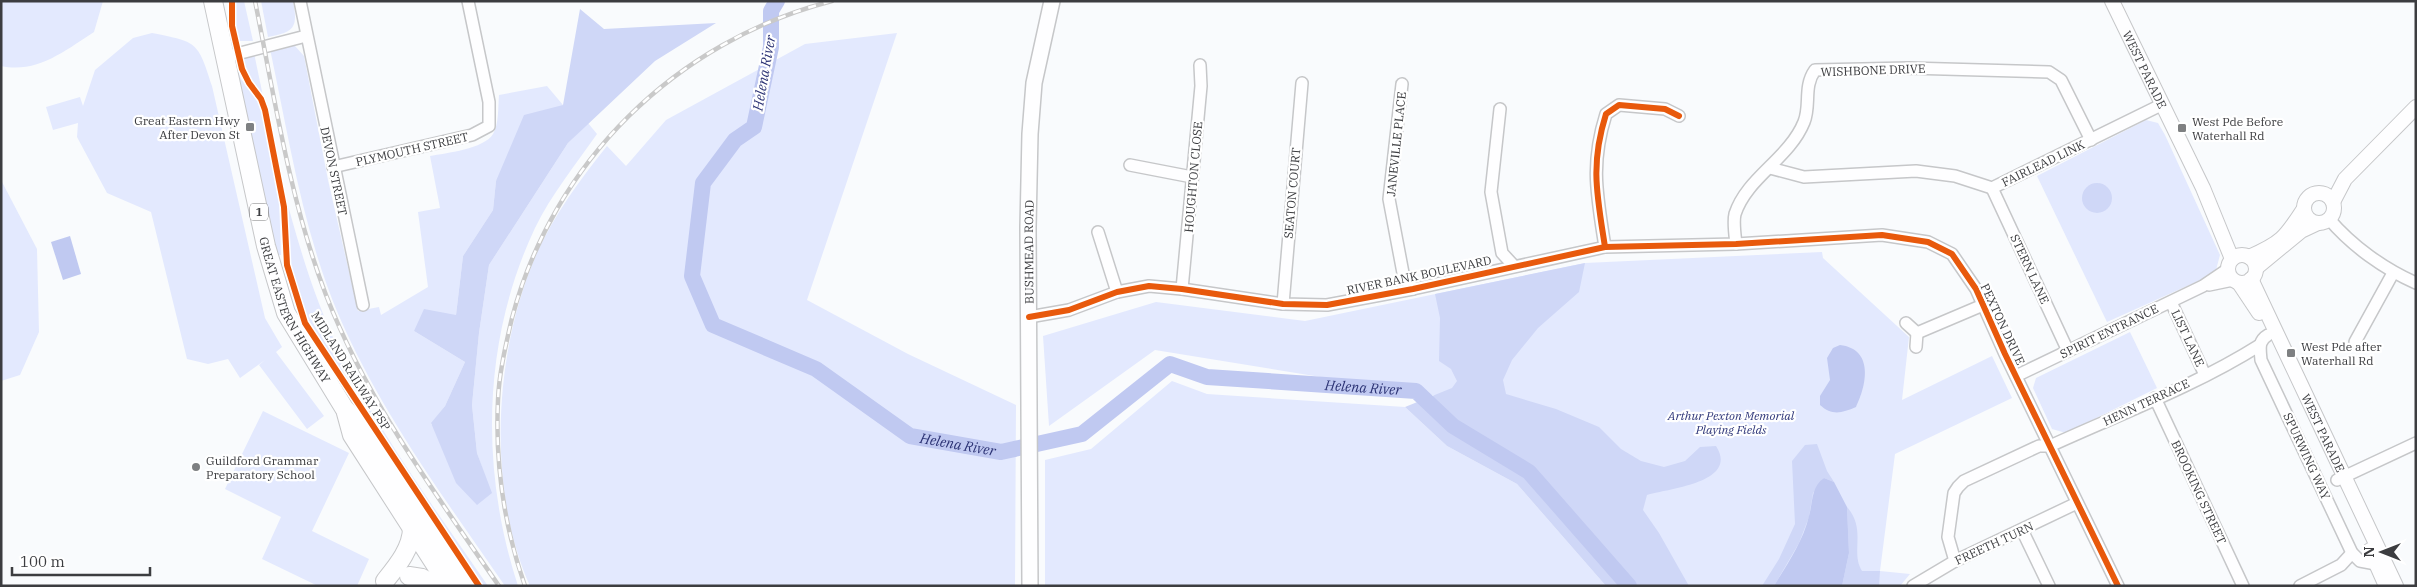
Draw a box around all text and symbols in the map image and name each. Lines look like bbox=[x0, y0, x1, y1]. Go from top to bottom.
street label: WEST PARADE bbox=[2120, 28, 2171, 111]
water label: Helena River bbox=[748, 33, 780, 113]
street label: WISHBONE DRIVE bbox=[1820, 61, 1926, 79]
street label: JANEVILLE PLACE bbox=[1383, 91, 1409, 197]
place label: Great Eastern Hwy After Devon St bbox=[134, 113, 241, 142]
place label: West Pde Before Waterhall Rd bbox=[2192, 114, 2283, 143]
marker: Great Eastern Hwy After Devon St bbox=[244, 121, 256, 133]
street label: HOUGHTON CLOSE bbox=[1181, 121, 1205, 233]
marker: West Pde Before Waterhall Rd bbox=[2176, 122, 2188, 134]
street label: DEVON STREET bbox=[317, 125, 351, 217]
street label: PLYMOUTH STREET bbox=[354, 129, 470, 169]
street label: FAIRLEAD LINK bbox=[1999, 136, 2088, 190]
street label: SEATON COURT bbox=[1281, 147, 1303, 239]
street label: BUSHMEAD ROAD bbox=[1020, 200, 1036, 304]
road number: 1 bbox=[250, 203, 268, 220]
street label: STERN LANE bbox=[2007, 232, 2053, 306]
street label: GREAT EASTERN HIGHWAY bbox=[257, 235, 334, 386]
street label: RIVER BANK BOULEVARD bbox=[1345, 252, 1493, 298]
street label: PEXTON DRIVE bbox=[1978, 281, 2028, 367]
street label: SPIRIT ENTRANCE bbox=[2057, 301, 2161, 361]
street label: LIST LANE bbox=[2168, 307, 2208, 369]
street label: MIDLAND RAILWAY PSP bbox=[308, 309, 394, 433]
place label: West Pde after Waterhall Rd bbox=[2301, 339, 2382, 368]
marker: West Pde after Waterhall Rd bbox=[2285, 347, 2297, 359]
street label: HENN TERRACE bbox=[2100, 375, 2192, 429]
water label: Helena River bbox=[1323, 376, 1403, 399]
street label: WEST PARADE bbox=[2299, 391, 2348, 474]
park label: Arthur Pexton Memorial Playing Fields bbox=[1667, 408, 1795, 437]
street label: SPURWING WAY bbox=[2280, 410, 2334, 502]
water label: Helena River bbox=[917, 429, 998, 460]
street label: BROOKING STREET bbox=[2168, 438, 2230, 546]
place label: Guildford Grammar Preparatory School bbox=[206, 453, 319, 482]
marker: Guildford Grammar Preparatory School bbox=[190, 461, 202, 473]
street label: FREETH TURN bbox=[1952, 518, 2036, 568]
north arrow bbox=[2357, 527, 2407, 577]
scale bar bbox=[12, 544, 150, 576]
text: N bbox=[2360, 546, 2378, 558]
text: 100 m bbox=[20, 552, 65, 571]

